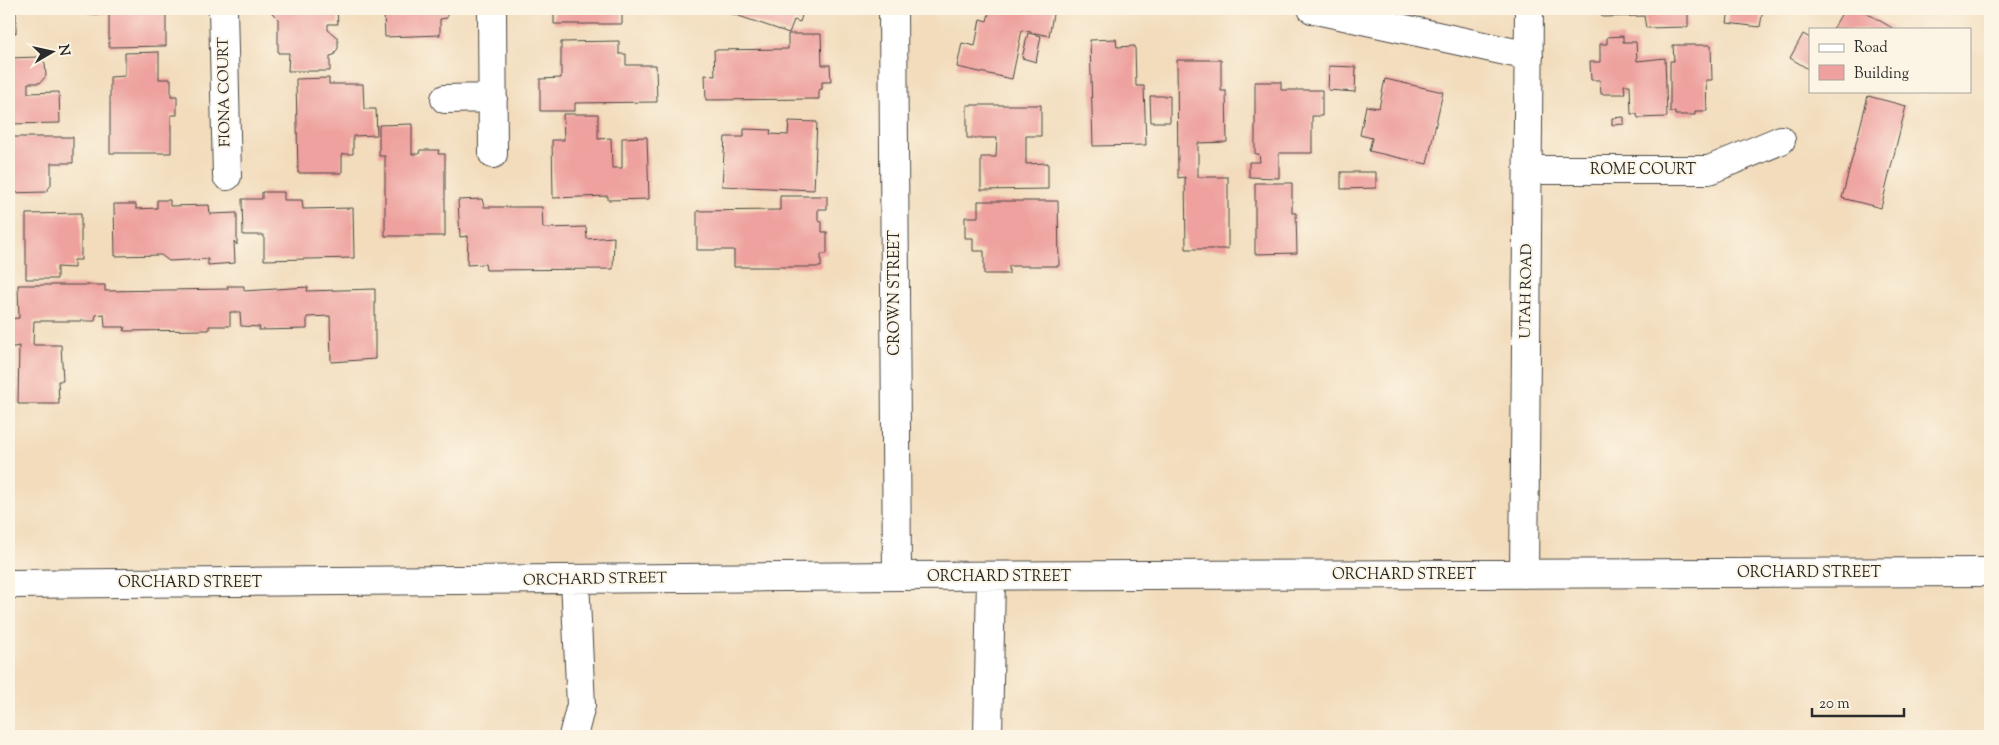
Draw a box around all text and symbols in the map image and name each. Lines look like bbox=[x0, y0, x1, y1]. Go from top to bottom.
north arrow bbox=[28, 28, 78, 78]
legend bbox=[1809, 28, 1972, 92]
street label: FIONA COURT bbox=[214, 36, 236, 147]
text: Road bbox=[1854, 38, 1888, 59]
text: N bbox=[52, 43, 74, 57]
text: Building bbox=[1854, 64, 1909, 85]
street label: ROME COURT bbox=[1590, 160, 1696, 181]
street label: CROWN STREET bbox=[885, 230, 906, 356]
street label: UTAH ROAD bbox=[1516, 243, 1538, 339]
street label: ORCHARD STREET bbox=[1737, 563, 1881, 584]
street label: ORCHARD STREET bbox=[1332, 565, 1476, 586]
street label: ORCHARD STREET bbox=[927, 567, 1071, 588]
street label: ORCHARD STREET bbox=[523, 568, 668, 592]
street label: ORCHARD STREET bbox=[118, 573, 262, 594]
scale bar bbox=[1812, 685, 1904, 717]
text: 20 m bbox=[1819, 694, 1850, 715]

